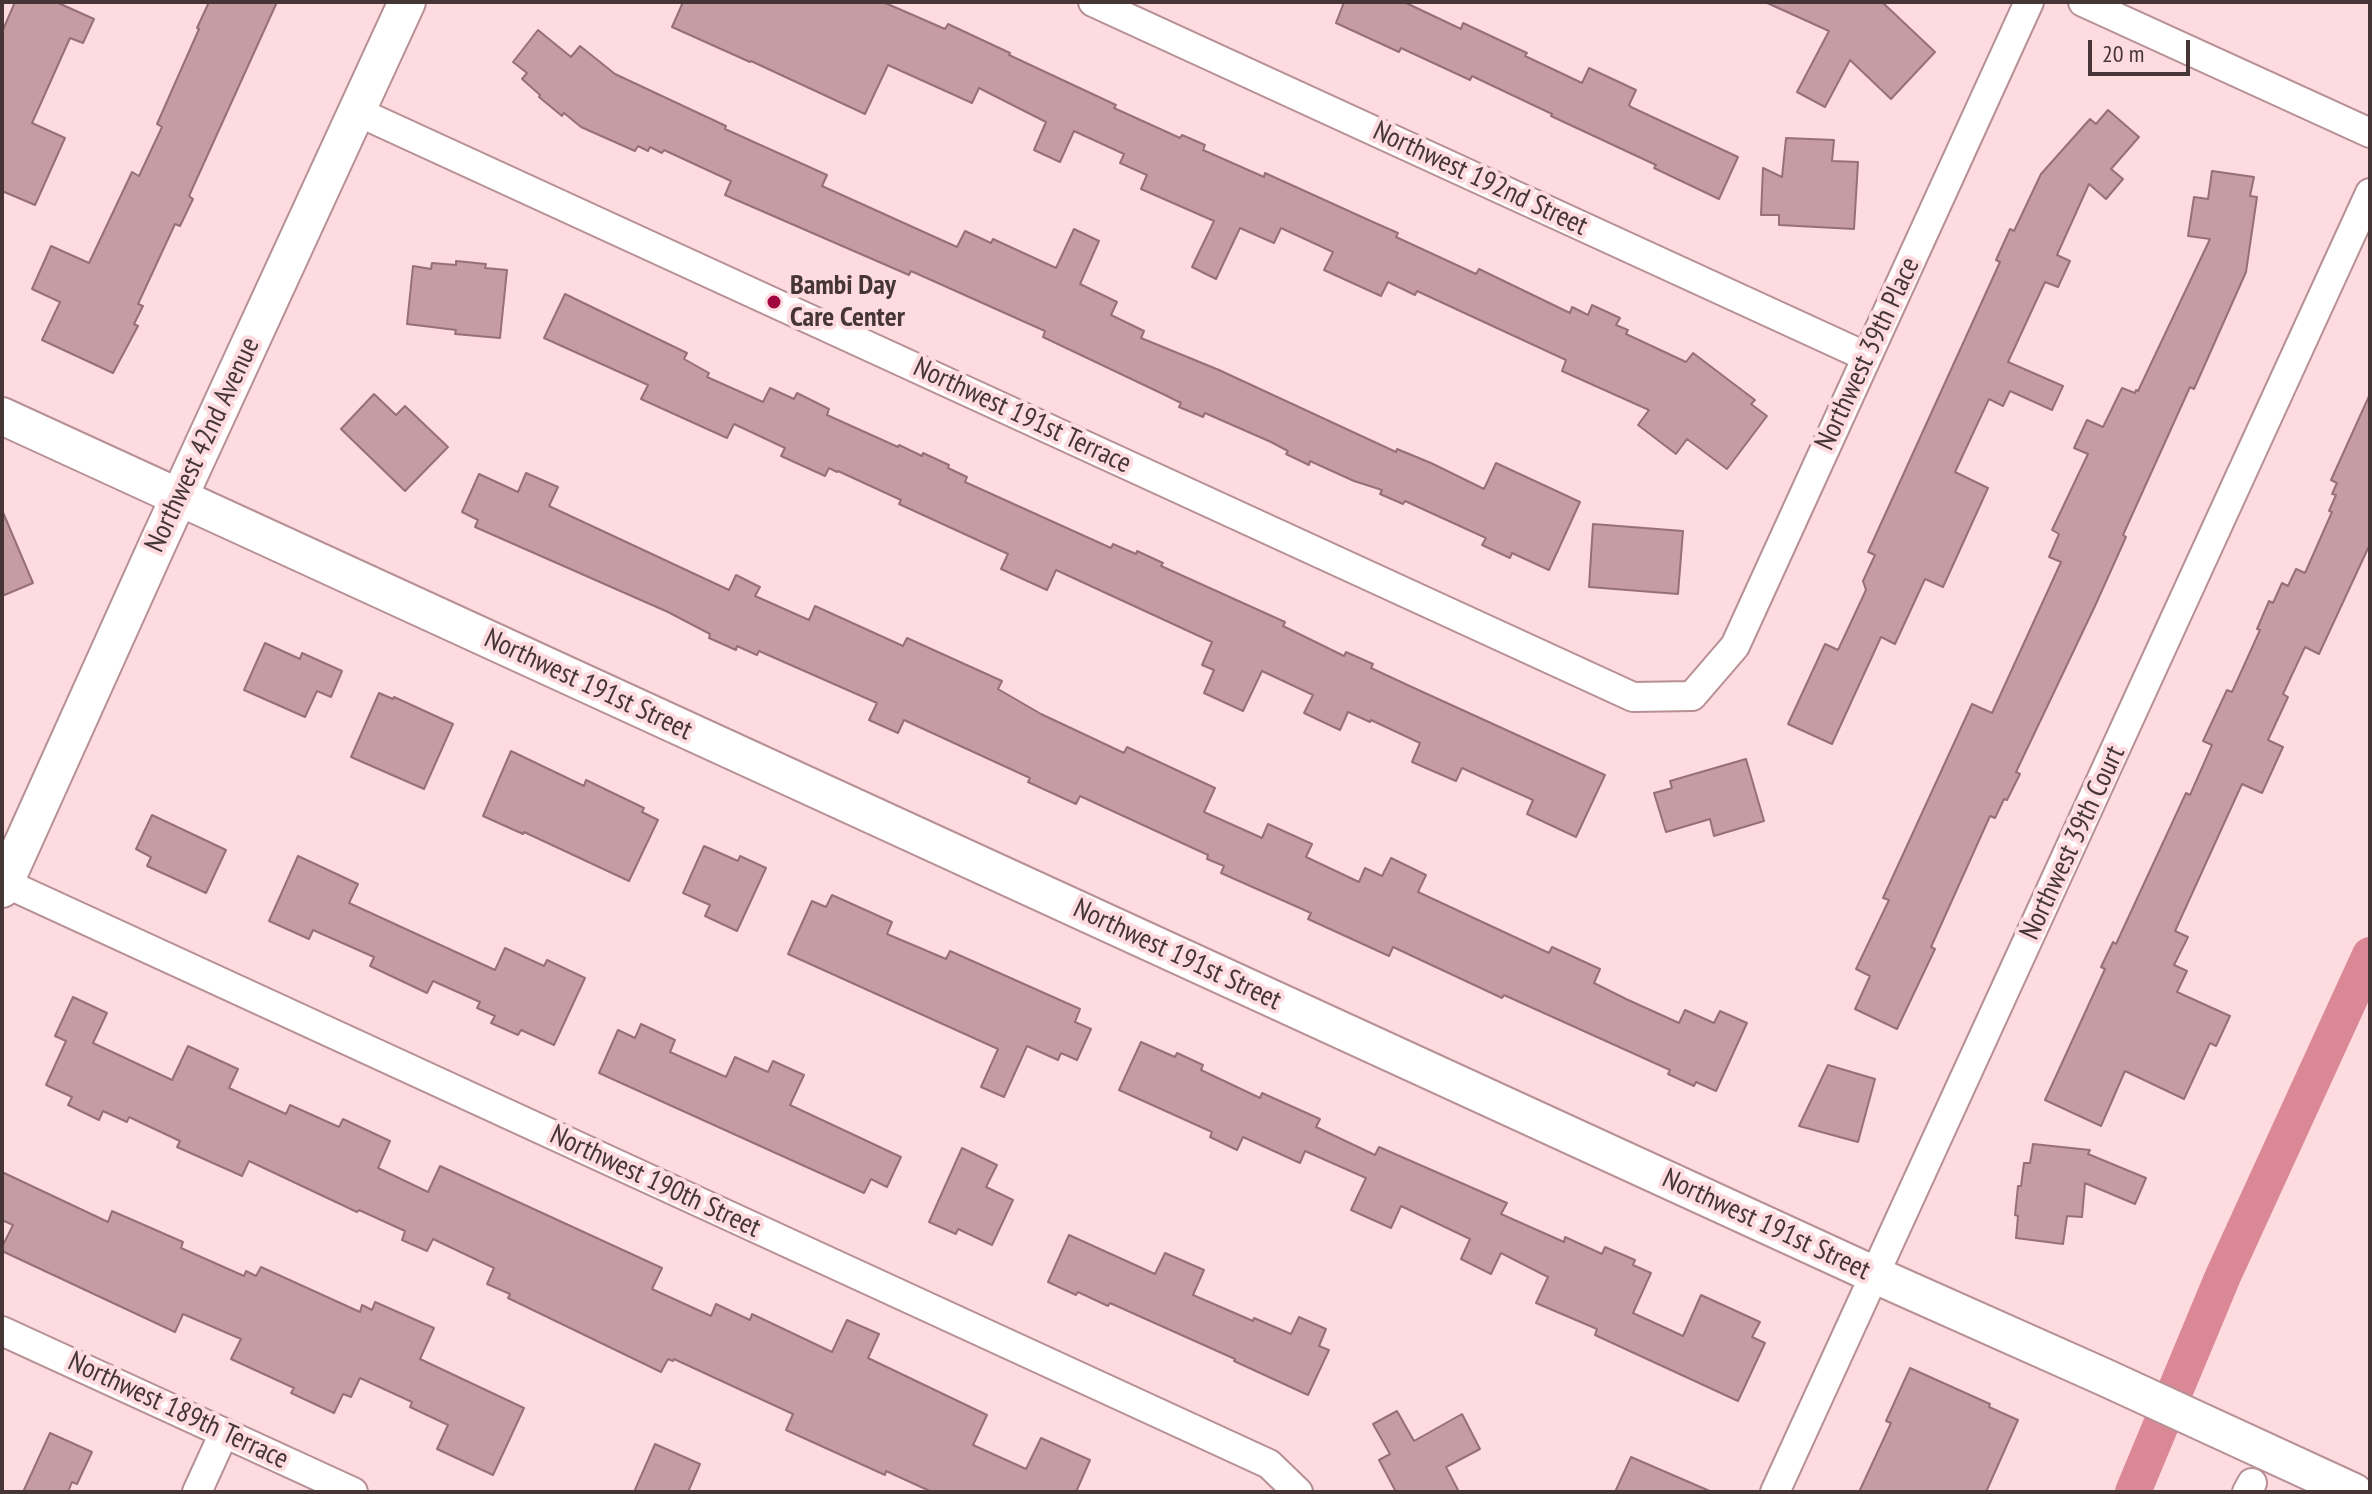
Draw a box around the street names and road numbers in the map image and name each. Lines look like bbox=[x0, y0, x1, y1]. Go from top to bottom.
street label: Northwest 192nd Street bbox=[1368, 115, 1592, 243]
street label: Northwest 39th Place bbox=[1809, 252, 1927, 456]
street label: Northwest 42nd Avenue bbox=[139, 332, 267, 558]
street label: Northwest 191st Terrace bbox=[908, 351, 1136, 481]
street label: Northwest 191st Street bbox=[479, 622, 697, 748]
street label: Northwest 39th Court bbox=[2013, 741, 2133, 945]
street label: Northwest 191st Street bbox=[1068, 892, 1286, 1018]
street label: Northwest 190th Street bbox=[545, 1119, 765, 1245]
street label: Northwest 191st Street bbox=[1657, 1162, 1875, 1288]
street label: Northwest 189th Terrace bbox=[63, 1345, 293, 1477]

